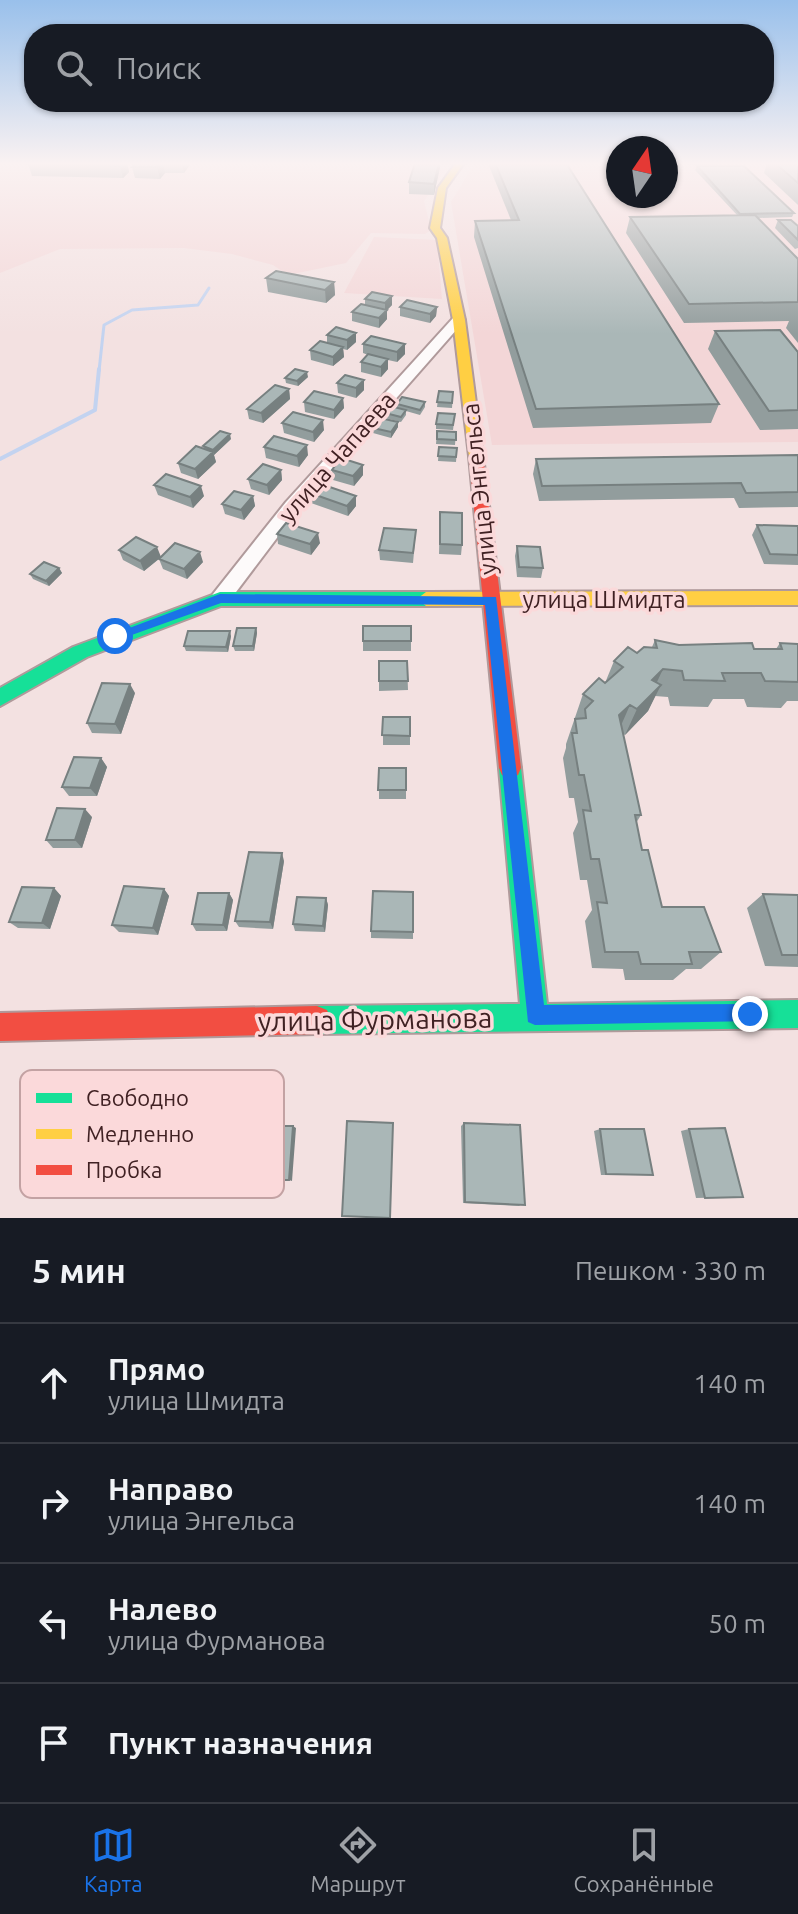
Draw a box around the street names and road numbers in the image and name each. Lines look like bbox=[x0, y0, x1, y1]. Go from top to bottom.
street label: улица Чапаева bbox=[273, 387, 401, 527]
street label: улица Энгельса bbox=[457, 402, 501, 576]
street label: улица Шмидта bbox=[522, 586, 686, 613]
street label: улица Фурманова bbox=[258, 1001, 492, 1037]

